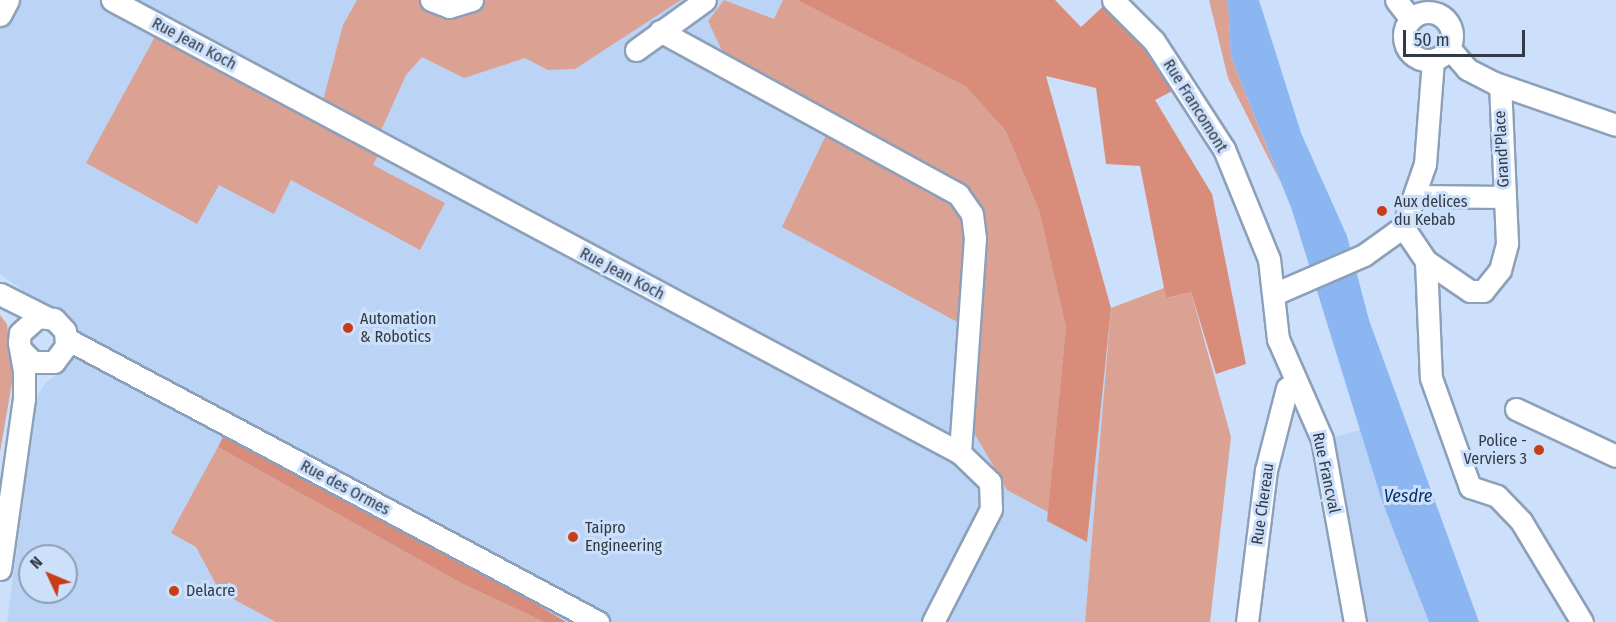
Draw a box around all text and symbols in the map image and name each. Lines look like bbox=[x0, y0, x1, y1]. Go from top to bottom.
street label: Rue Jean Koch bbox=[149, 14, 239, 74]
scale bar bbox=[1406, 18, 1528, 56]
text: 50 m bbox=[1414, 29, 1450, 51]
street label: Rue Francomont bbox=[1159, 56, 1231, 156]
street label: Grand'Place bbox=[1490, 110, 1514, 188]
place label: Aux delices du Kebab bbox=[1394, 192, 1468, 230]
marker: Aux delices du Kebab bbox=[1375, 204, 1389, 218]
street label: Rue Jean Koch bbox=[577, 244, 667, 304]
place label: Automation & Robotics bbox=[360, 309, 436, 347]
marker: Automation & Robotics bbox=[341, 321, 355, 335]
street label: Rue Francval bbox=[1308, 431, 1344, 515]
place label: Police - Verviers 3 bbox=[1464, 431, 1527, 469]
marker: Police - Verviers 3 bbox=[1532, 443, 1546, 457]
street label: Rue des Ormes bbox=[297, 456, 393, 520]
street label: Rue Chereau bbox=[1248, 462, 1278, 546]
water label: Vesdre bbox=[1384, 485, 1432, 507]
place label: Taipro Engineering bbox=[585, 518, 662, 556]
marker: Taipro Engineering bbox=[566, 530, 580, 544]
north arrow bbox=[18, 544, 78, 604]
text: N bbox=[26, 552, 46, 573]
place label: Delacre bbox=[186, 581, 235, 601]
marker: Delacre bbox=[167, 584, 181, 598]

